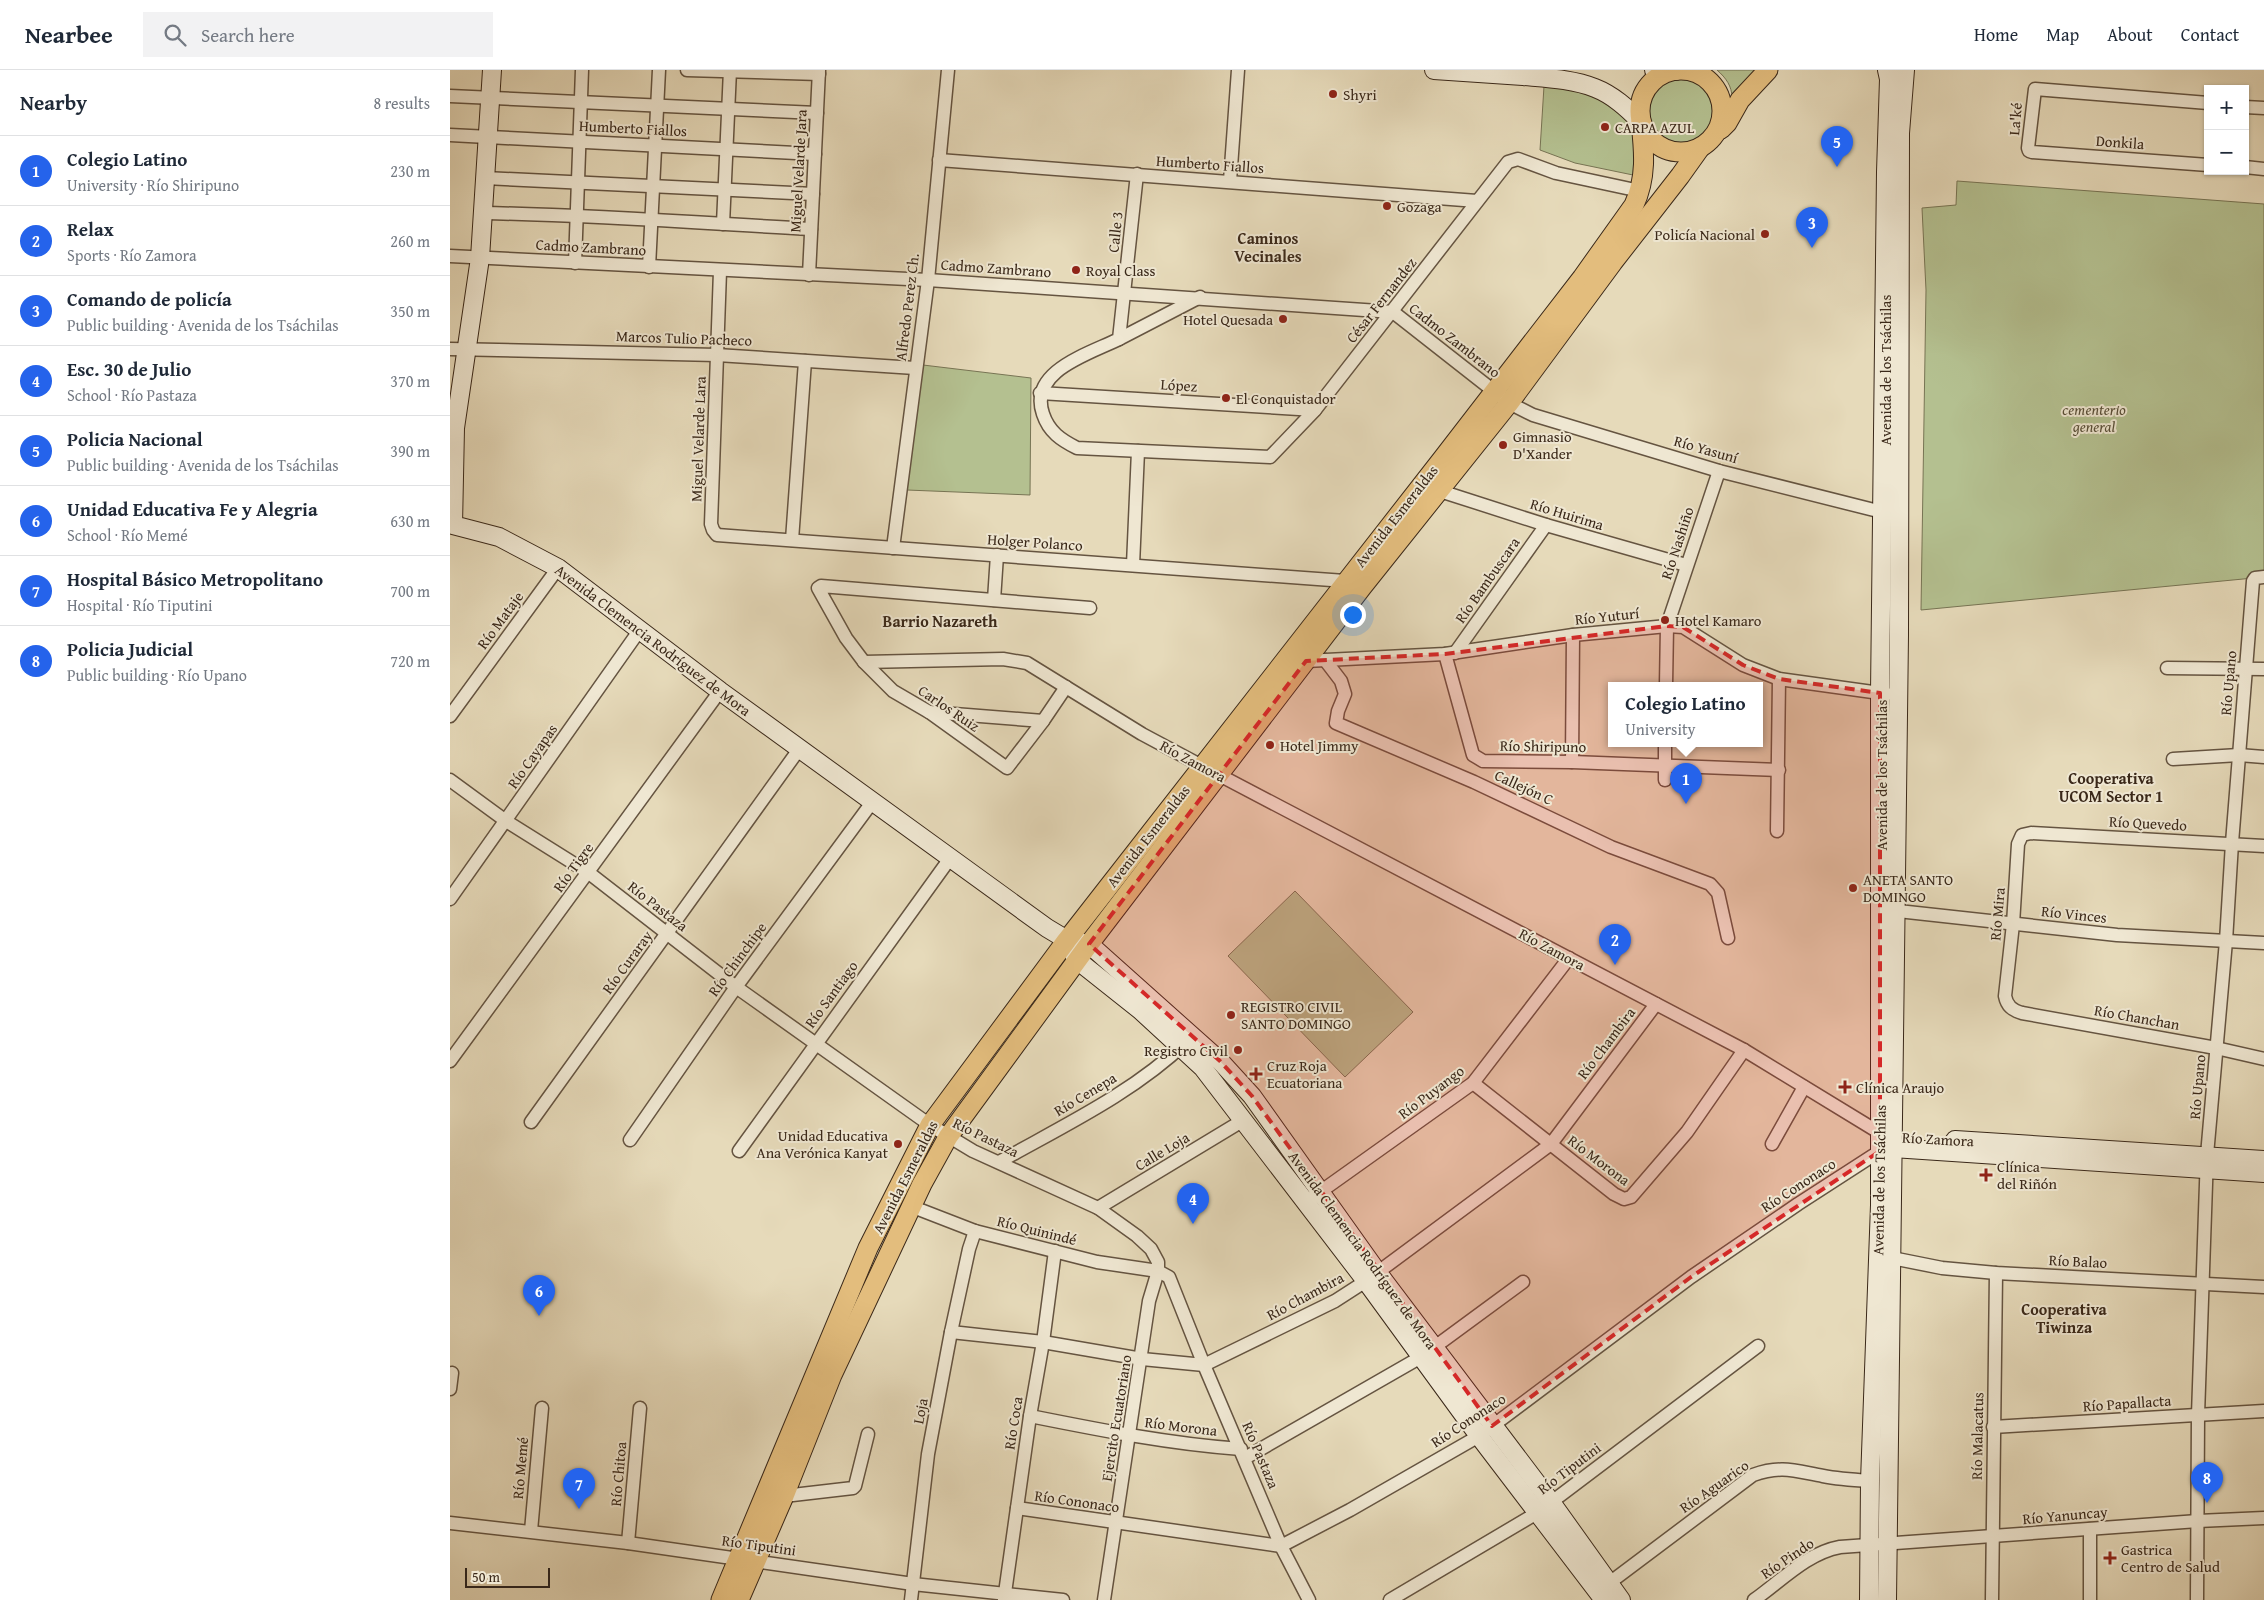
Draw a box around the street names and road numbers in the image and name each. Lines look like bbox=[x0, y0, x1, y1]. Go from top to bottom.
street label: La'ké bbox=[2003, 102, 2027, 136]
street label: Miguel Velarde Jara bbox=[784, 109, 812, 233]
street label: Humberto Fiallos bbox=[578, 115, 688, 141]
street label: Donkila bbox=[2095, 130, 2145, 154]
street label: Humberto Fiallos bbox=[1155, 150, 1265, 178]
street label: Calle 3 bbox=[1102, 210, 1128, 254]
street label: Cadmo Zambrano bbox=[535, 234, 647, 260]
street label: Alfredo Perez Ch. bbox=[890, 252, 924, 362]
street label: César Fernandez bbox=[1341, 253, 1421, 347]
street label: Cadmo Zambrano bbox=[940, 254, 1052, 282]
street label: Avenida de los Tsáchilas bbox=[1875, 295, 1896, 445]
street label: Cadmo Zambrano bbox=[1405, 298, 1505, 383]
street label: Marcos Tulio Pacheco bbox=[616, 325, 753, 351]
street label: López bbox=[1160, 373, 1198, 397]
street label: Miguel Velarde Lara bbox=[685, 376, 711, 502]
street label: Río Yasuní bbox=[1672, 430, 1741, 468]
street label: Avenida Esmeraldas bbox=[1349, 460, 1443, 572]
street label: Río Huirima bbox=[1528, 493, 1606, 535]
street label: Río Nashiño bbox=[1655, 504, 1699, 582]
street label: Holger Polanco bbox=[987, 528, 1084, 556]
street label: Río Bambuscara bbox=[1450, 533, 1524, 627]
street label: Avenida Clemencia Rodríguez de Mora bbox=[551, 559, 755, 721]
street label: Río Mataje bbox=[472, 587, 528, 653]
street label: Río Yuturí bbox=[1574, 602, 1641, 630]
street label: Río Upano bbox=[2215, 649, 2241, 716]
street label: Carlos Ruiz bbox=[914, 680, 984, 737]
street label: Avenida de los Tsáchilas bbox=[1871, 700, 1892, 850]
street label: Río Cayapas bbox=[502, 719, 562, 793]
street label: Río Zamora bbox=[1156, 735, 1230, 787]
street label: Río Shiripuno bbox=[1500, 735, 1587, 757]
street label: Callejón C bbox=[1491, 764, 1557, 810]
street label: Avenida Esmeraldas bbox=[1101, 780, 1195, 892]
street label: Río Quevedo bbox=[2109, 810, 2188, 836]
street label: Río Tigre bbox=[548, 838, 598, 896]
street label: Río Pastaza bbox=[624, 876, 692, 936]
street label: Río Mira bbox=[1984, 886, 2010, 942]
street label: Río Vinces bbox=[2040, 900, 2108, 928]
street label: Río Chinchipe bbox=[703, 918, 771, 1000]
street label: Río Zamora bbox=[1515, 923, 1589, 975]
street label: Río Curaray bbox=[597, 926, 657, 998]
street label: Río Santiago bbox=[799, 956, 863, 1032]
street label: Río Chanchan bbox=[2093, 999, 2182, 1035]
street label: Río Chambira bbox=[1572, 1003, 1640, 1083]
street label: Río Upano bbox=[2184, 1053, 2210, 1120]
street label: Río Puyango bbox=[1394, 1060, 1469, 1124]
street label: Río Cenepa bbox=[1050, 1067, 1120, 1121]
street label: Avenida de los Tsáchilas bbox=[1867, 1104, 1891, 1256]
street label: Río Pastaza bbox=[950, 1112, 1022, 1162]
street label: Avenida Esmeraldas bbox=[867, 1117, 943, 1237]
street label: Calle Loja bbox=[1131, 1127, 1193, 1175]
street label: Río Zamora bbox=[1902, 1127, 1974, 1151]
street label: Río Morona bbox=[1564, 1130, 1634, 1190]
street label: Avenida Clemencia Rodríguez de Mora bbox=[1284, 1147, 1442, 1353]
street label: Río Cononaco bbox=[1756, 1153, 1840, 1217]
street label: Río Quinindé bbox=[995, 1210, 1079, 1250]
street label: Río Balao bbox=[2048, 1249, 2108, 1273]
street label: Río Chambira bbox=[1263, 1267, 1347, 1325]
street label: Ejercito Ecuatoriano bbox=[1096, 1353, 1136, 1483]
street label: Río Cononaco bbox=[1426, 1388, 1510, 1452]
street label: Río Papallacta bbox=[2082, 1389, 2172, 1417]
street label: Río Malacatus bbox=[1966, 1392, 1988, 1480]
street label: Río Coca bbox=[998, 1395, 1028, 1451]
street label: Loja bbox=[907, 1396, 933, 1426]
street label: Río Morona bbox=[1144, 1411, 1218, 1441]
street label: Río Pastaza bbox=[1237, 1418, 1285, 1492]
street label: Río Memé bbox=[507, 1436, 533, 1500]
street label: Río Tiputini bbox=[1533, 1437, 1605, 1499]
street label: Río Chitoa bbox=[605, 1441, 631, 1507]
street label: Río Aguarico bbox=[1675, 1454, 1753, 1518]
street label: Río Cononaco bbox=[1033, 1485, 1121, 1517]
street label: Río Yanuncay bbox=[2022, 1501, 2109, 1529]
street label: Río Tiputini bbox=[721, 1529, 797, 1561]
street label: Río Pindo bbox=[1756, 1532, 1818, 1584]

